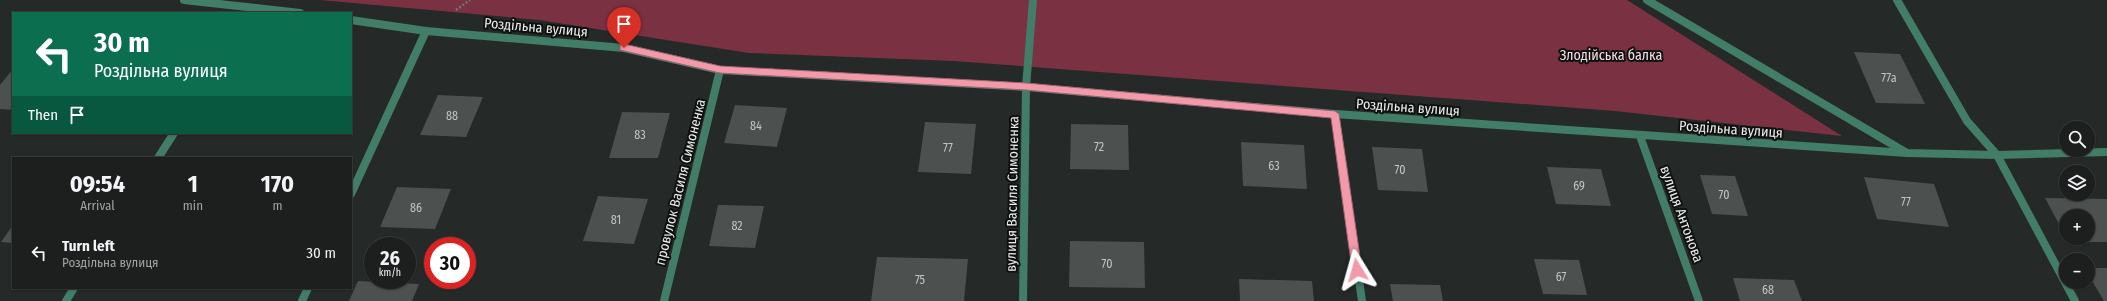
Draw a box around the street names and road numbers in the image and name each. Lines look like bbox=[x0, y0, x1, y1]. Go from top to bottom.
street label: Роздільна вулиця bbox=[483, 15, 588, 40]
street label: Роздільна вулиця bbox=[1356, 95, 1460, 120]
street label: провулок Василя Симоненка bbox=[652, 97, 709, 267]
street label: вулиця Василя Симоненка bbox=[1003, 116, 1022, 272]
street label: Роздільна вулиця bbox=[1679, 117, 1783, 142]
street label: вулиця Антонова bbox=[1656, 164, 1707, 265]

